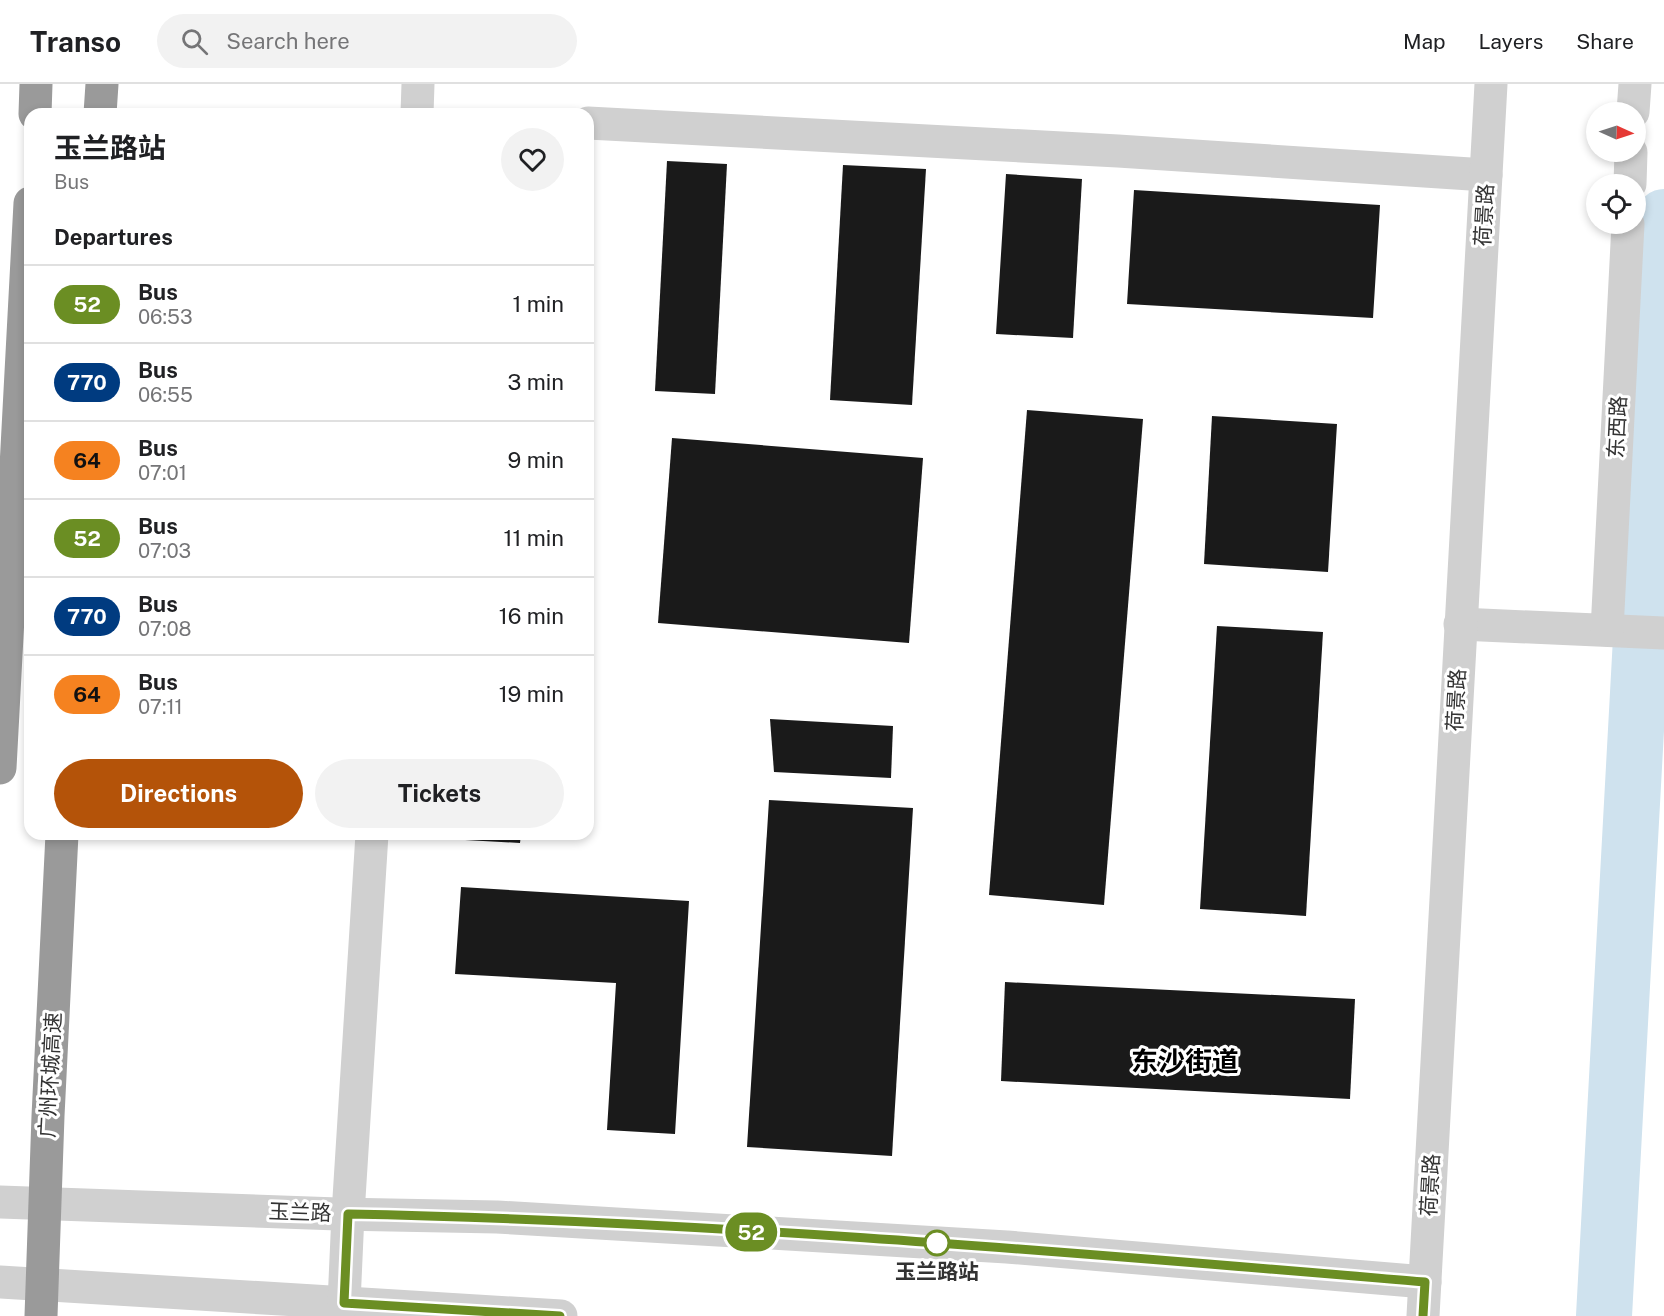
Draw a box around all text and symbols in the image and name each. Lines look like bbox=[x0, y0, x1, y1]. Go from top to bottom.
search box bbox=[157, 14, 577, 68]
text: Transo bbox=[30, 25, 121, 58]
icon: search bbox=[178, 25, 211, 58]
text: Search here bbox=[226, 28, 350, 54]
text: Map bbox=[1403, 29, 1446, 54]
text: Layers bbox=[1479, 29, 1543, 54]
text: Share bbox=[1576, 29, 1634, 54]
north arrow bbox=[1586, 102, 1646, 162]
map controls bbox=[1586, 102, 1646, 234]
button: heart bbox=[501, 128, 564, 191]
text: 玉兰路站 bbox=[54, 131, 166, 164]
text: Bus bbox=[54, 170, 89, 194]
button: locate bbox=[1586, 174, 1646, 234]
street label: 荷景路 bbox=[1470, 183, 1498, 247]
text: Departures bbox=[54, 224, 173, 250]
text: Bus bbox=[138, 279, 178, 305]
text: 1 min bbox=[512, 291, 564, 317]
text: 52 bbox=[73, 292, 101, 317]
text: 06:53 bbox=[138, 305, 192, 329]
text: Bus bbox=[138, 357, 178, 383]
text: 3 min bbox=[507, 369, 564, 395]
text: 770 bbox=[67, 370, 107, 395]
text: 06:55 bbox=[138, 383, 193, 407]
street label: 东西路 bbox=[1603, 395, 1631, 459]
text: Bus bbox=[138, 435, 178, 461]
text: 9 min bbox=[508, 447, 564, 473]
text: 64 bbox=[73, 448, 101, 473]
text: 07:01 bbox=[138, 461, 187, 485]
text: Bus bbox=[138, 513, 178, 539]
text: 11 min bbox=[503, 525, 564, 551]
text: 52 bbox=[73, 526, 101, 551]
text: 07:03 bbox=[138, 539, 191, 563]
text: Bus bbox=[138, 591, 178, 617]
text: 16 min bbox=[499, 603, 564, 629]
text: 770 bbox=[67, 604, 107, 629]
text: 07:08 bbox=[138, 617, 191, 641]
street label: 荷景路 bbox=[1442, 668, 1470, 732]
text: Bus bbox=[138, 669, 178, 695]
text: 19 min bbox=[499, 681, 564, 707]
text: 64 bbox=[73, 682, 101, 707]
text: 07:11 bbox=[138, 695, 183, 719]
button: Directions bbox=[54, 759, 303, 828]
button: Tickets bbox=[315, 759, 564, 828]
street label: 广州环城高速 bbox=[34, 1011, 66, 1139]
district label: 东沙街道 bbox=[1131, 1045, 1239, 1077]
street label: 荷景路 bbox=[1416, 1153, 1444, 1217]
street label: 玉兰路 bbox=[268, 1198, 332, 1226]
line badge: 52 bbox=[724, 1212, 778, 1252]
text: 52 bbox=[737, 1220, 765, 1245]
marker: 玉兰路站 bbox=[924, 1230, 950, 1256]
place label: 玉兰路站 bbox=[895, 1259, 979, 1284]

